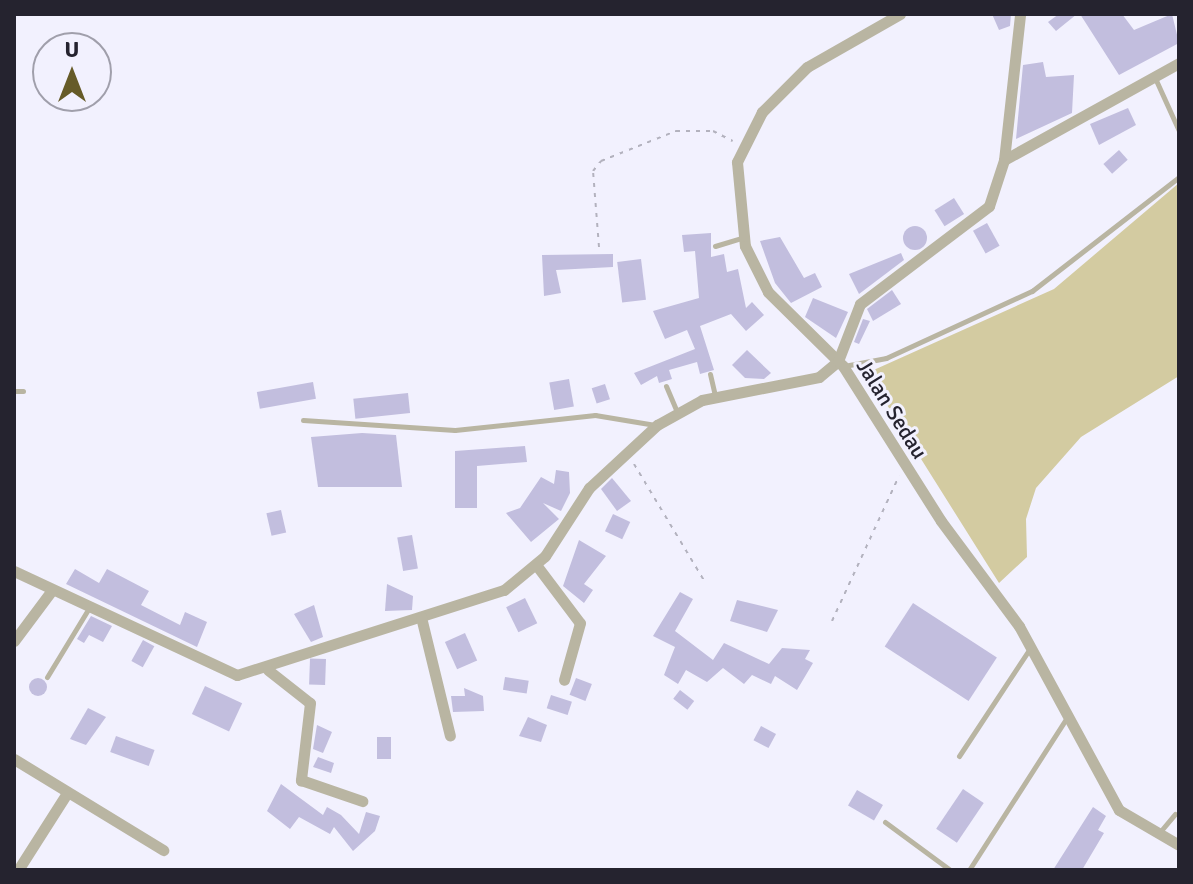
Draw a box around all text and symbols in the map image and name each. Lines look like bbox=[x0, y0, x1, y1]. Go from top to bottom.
north arrow bbox=[32, 32, 112, 112]
text: U bbox=[65, 36, 79, 63]
street label: Jalan Sedau bbox=[851, 354, 933, 464]

